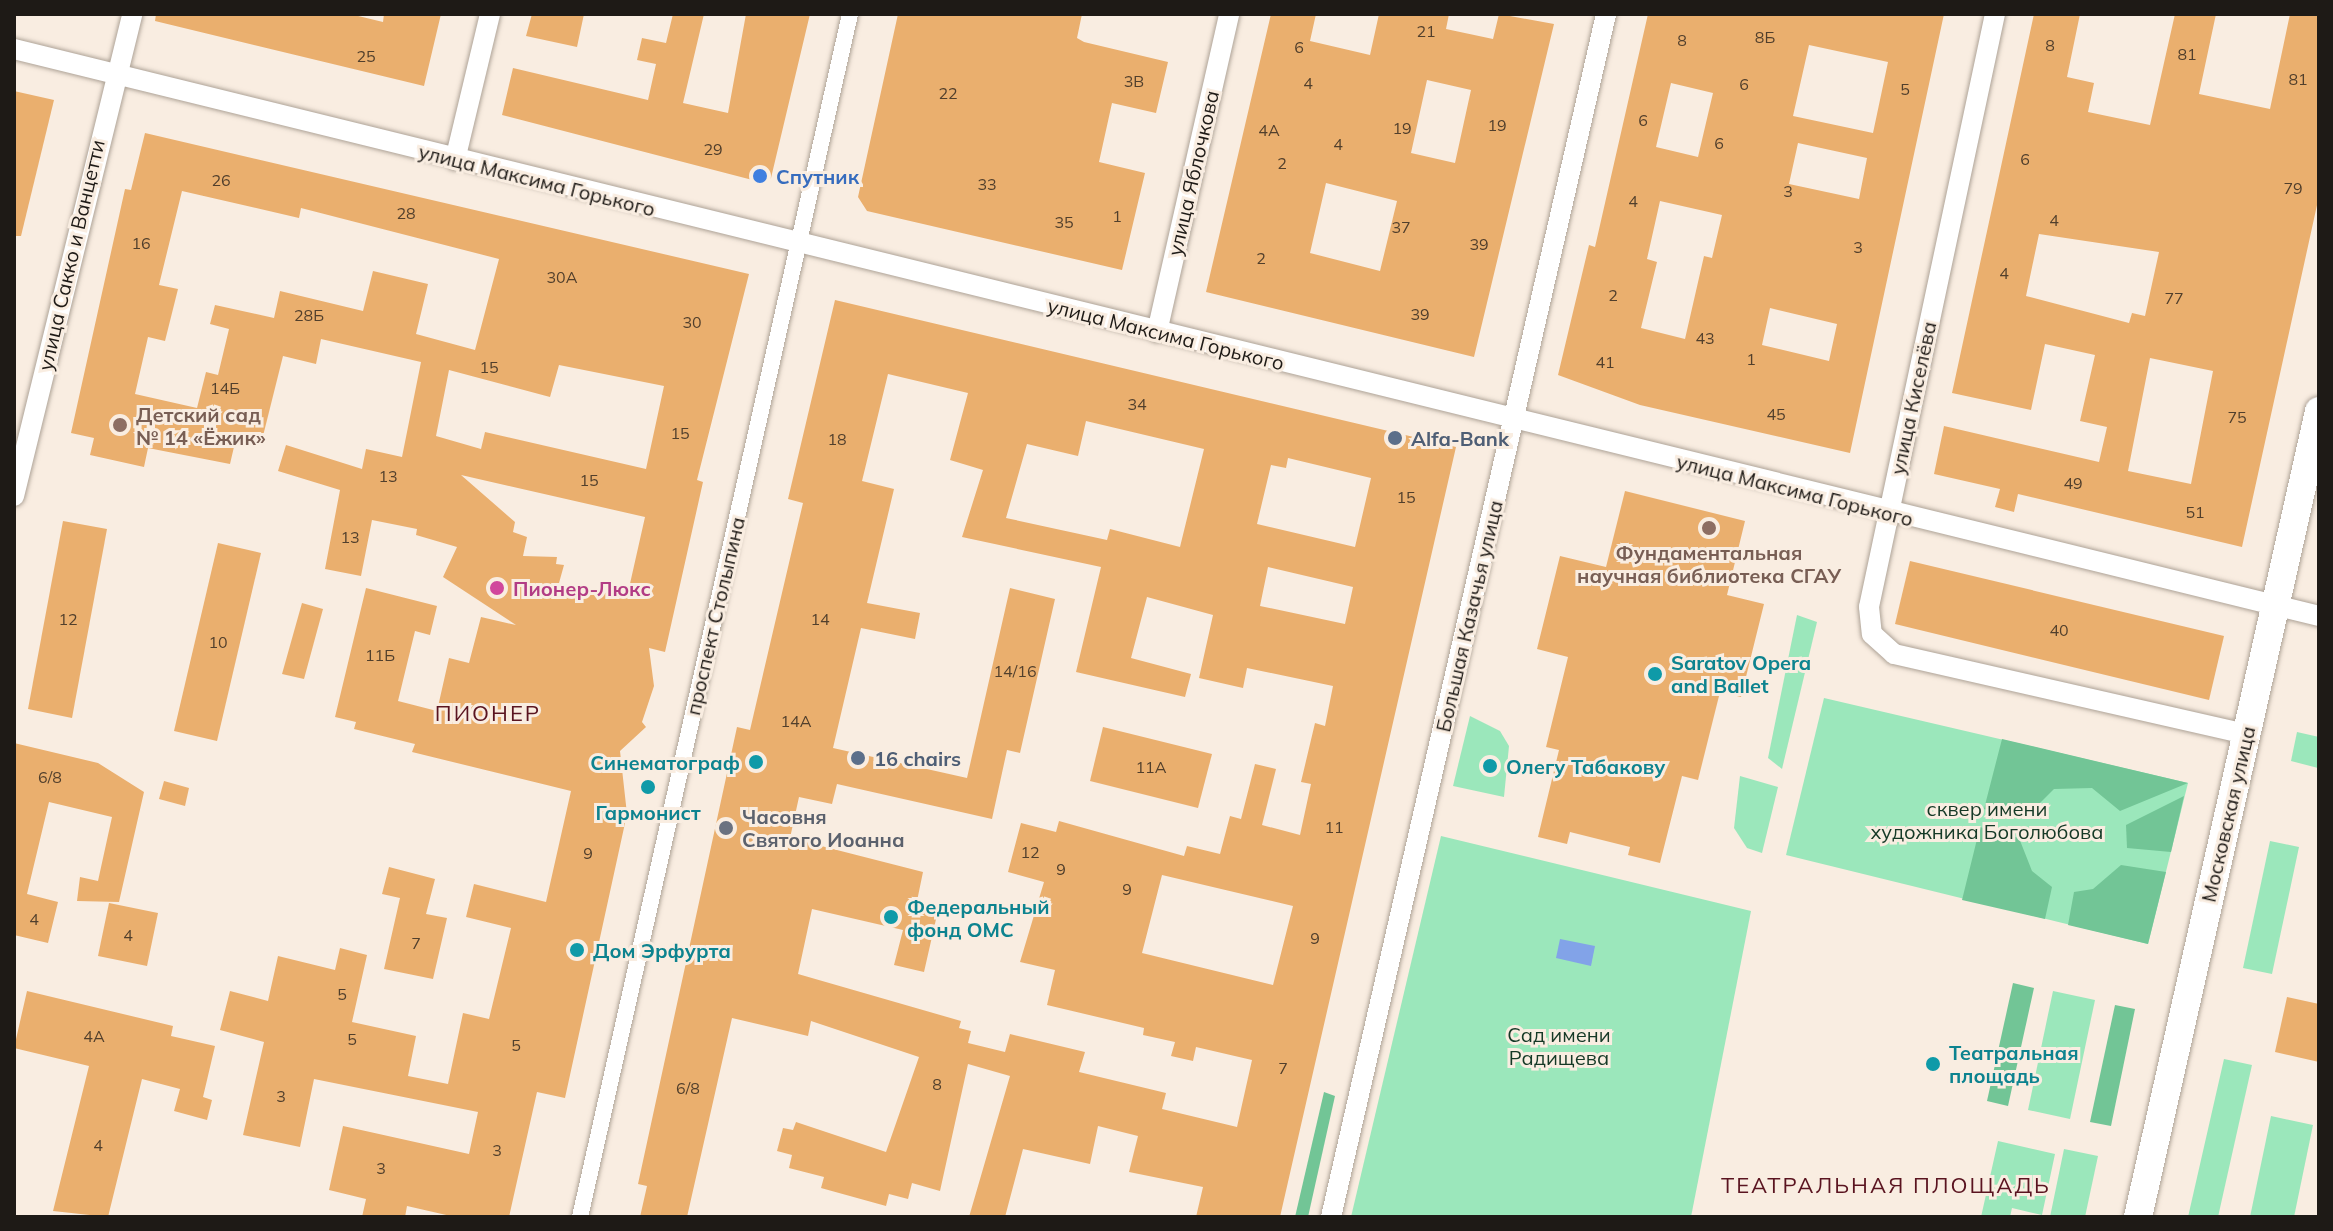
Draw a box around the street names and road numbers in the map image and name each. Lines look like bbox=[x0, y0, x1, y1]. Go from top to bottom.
street label: улица Яблочкова bbox=[1162, 88, 1224, 258]
street label: улица Сакко и Ванцетти bbox=[33, 137, 109, 373]
street label: улица Максима Горького bbox=[416, 139, 658, 221]
street label: улица Максима Горького bbox=[1045, 293, 1287, 375]
street label: улица Киселёва bbox=[1885, 319, 1941, 477]
street label: улица Максима Горького bbox=[1674, 449, 1916, 531]
street label: Большая Казачья улица bbox=[1431, 498, 1507, 734]
street label: проспект Столыпина bbox=[681, 515, 749, 717]
street label: Московская улица bbox=[2196, 724, 2260, 904]

